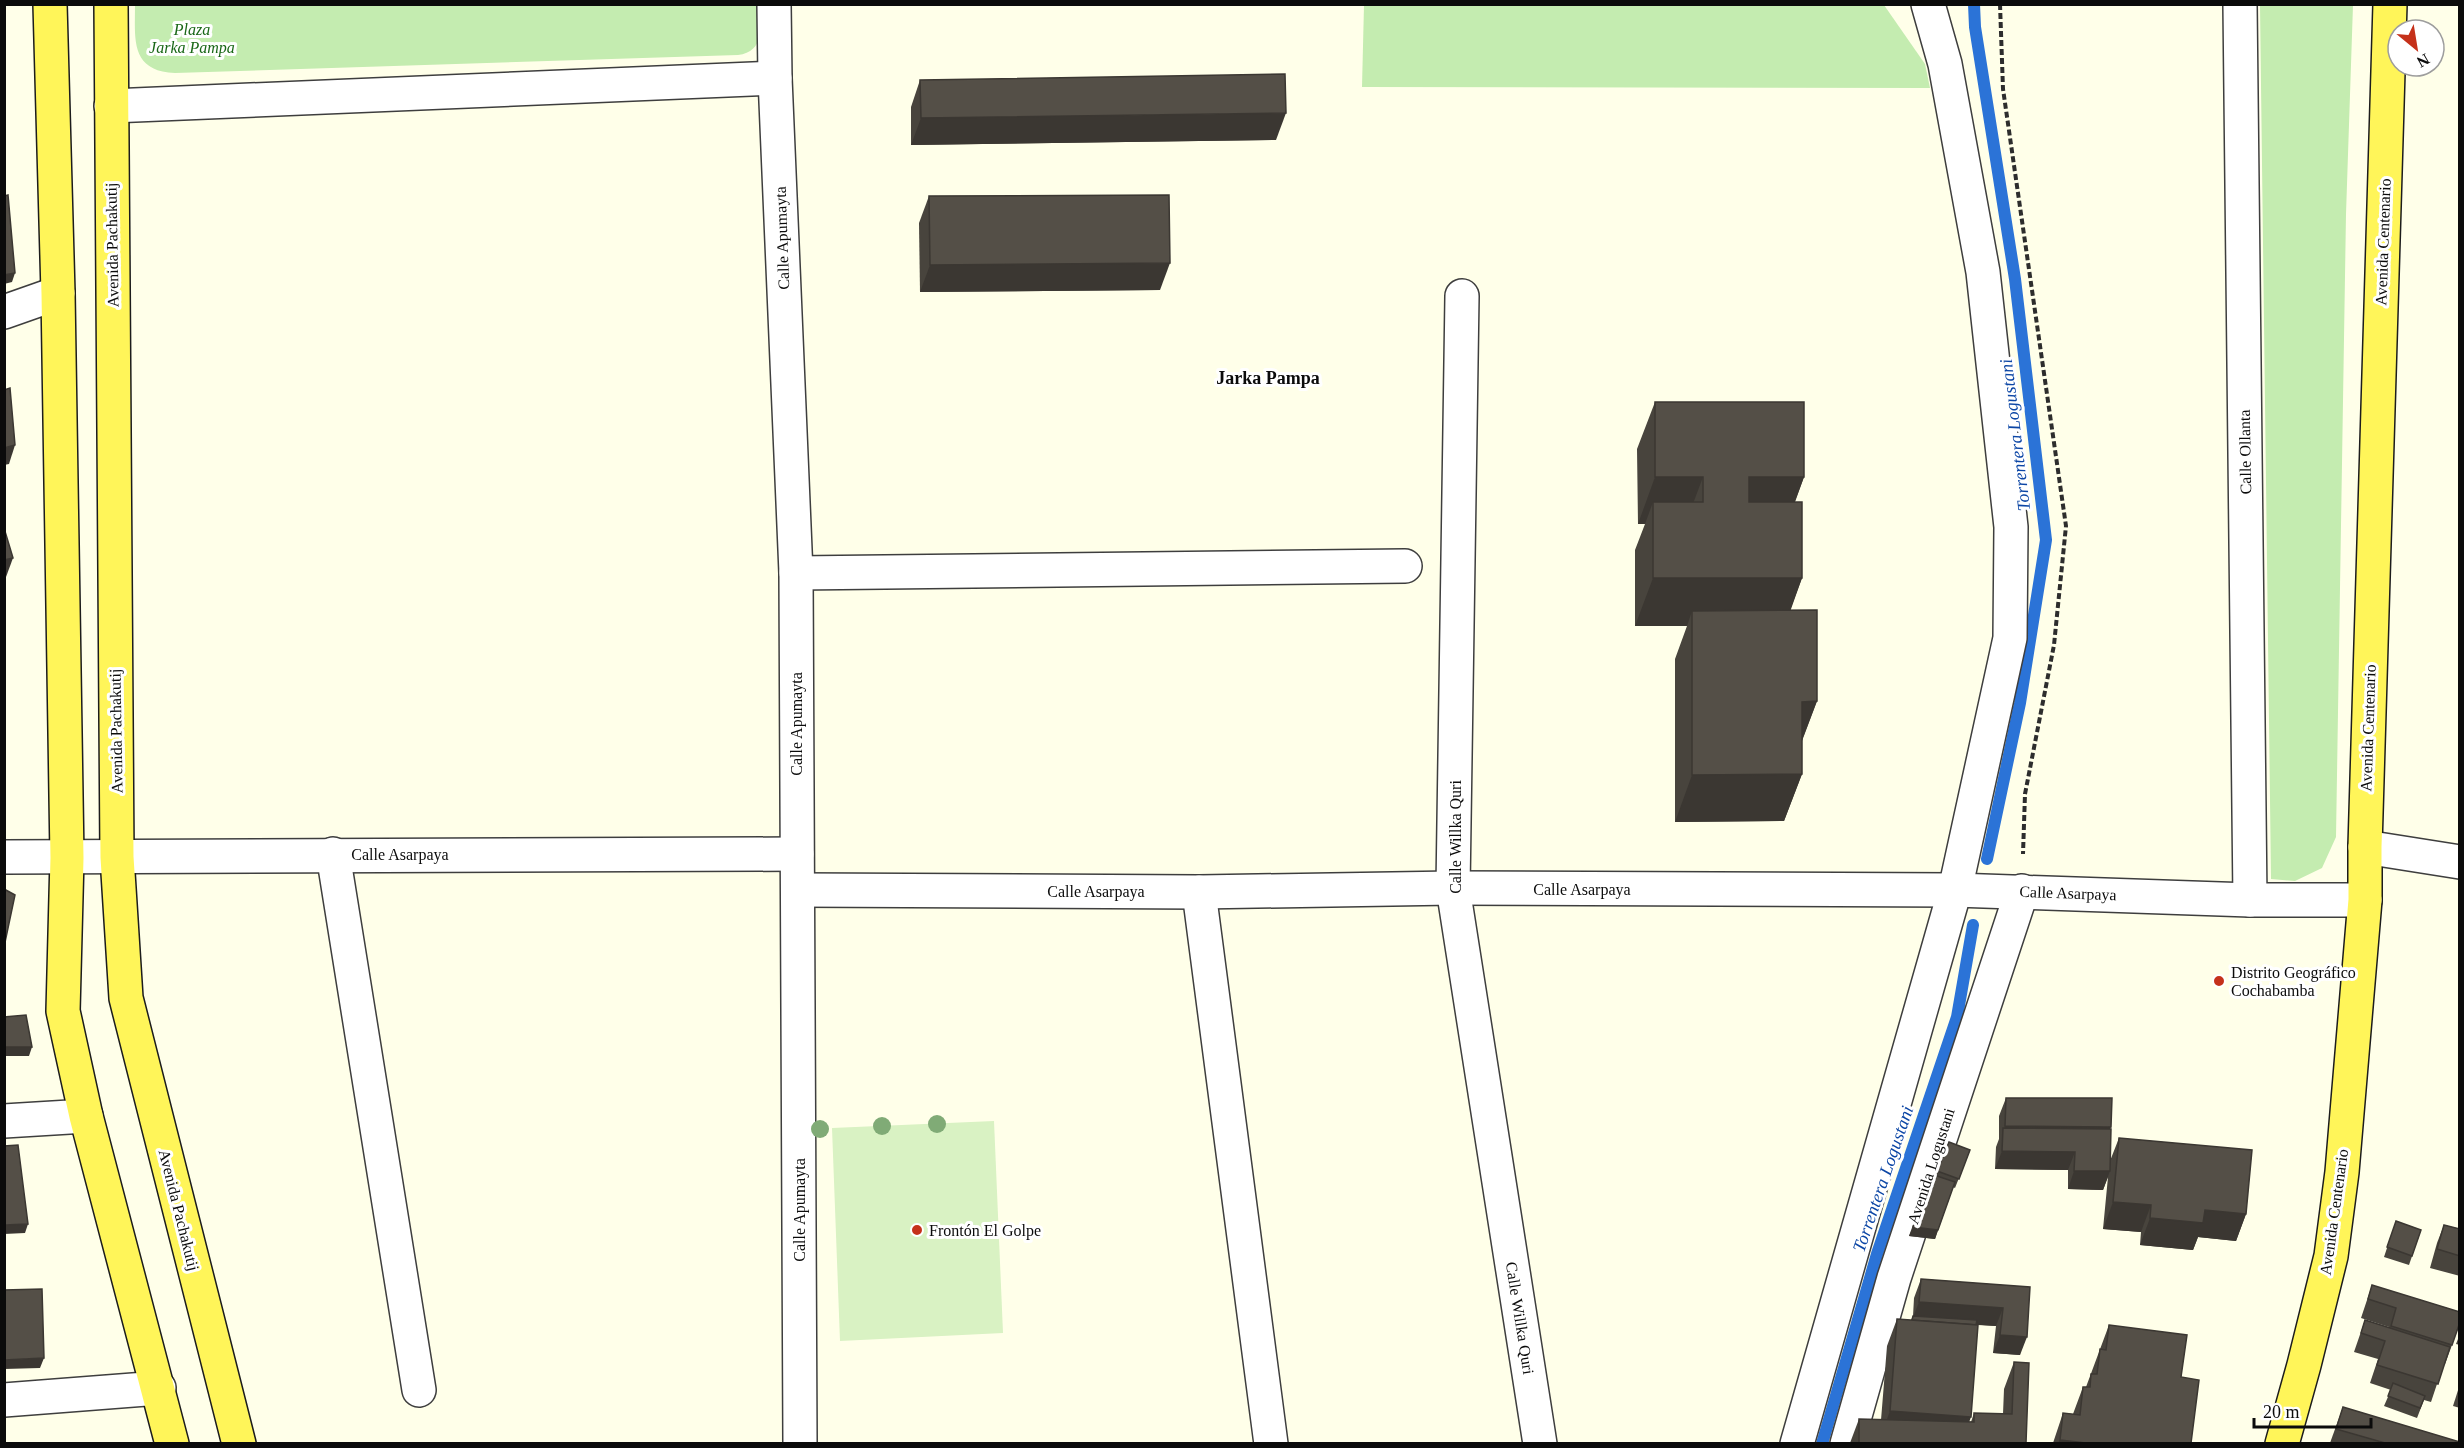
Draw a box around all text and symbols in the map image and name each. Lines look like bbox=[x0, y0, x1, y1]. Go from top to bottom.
north arrow bbox=[2386, 18, 2446, 78]
park label: Plaza Jarka Pampa bbox=[149, 21, 235, 57]
text: N bbox=[2414, 50, 2433, 71]
street label: Avenida Centenario bbox=[2372, 178, 2394, 306]
street label: Avenida Pachakutij bbox=[102, 183, 123, 307]
street label: Calle Apumayta bbox=[772, 186, 793, 290]
water label: Torrentera Logustani bbox=[1996, 358, 2034, 512]
district label: Jarka Pampa bbox=[1216, 368, 1320, 388]
street label: Calle Ollanta bbox=[2236, 409, 2254, 495]
street label: Avenida Centenario bbox=[2357, 664, 2379, 792]
street label: Avenida Pachakutij bbox=[106, 669, 127, 793]
street label: Calle Apumayta bbox=[788, 672, 806, 776]
street label: Calle Willka Quri bbox=[1447, 780, 1464, 894]
street label: Calle Asarpaya bbox=[351, 846, 449, 864]
street label: Calle Asarpaya bbox=[1533, 881, 1631, 899]
street label: Calle Asarpaya bbox=[1047, 883, 1145, 901]
street label: Calle Asarpaya bbox=[2019, 883, 2117, 904]
place label: Distrito Geográfico Cochabamba bbox=[2231, 964, 2356, 999]
marker: Distrito Geográfico Cochabamba bbox=[2212, 974, 2226, 988]
water label: Torrentera Logustani bbox=[1849, 1103, 1917, 1255]
street label: Avenida Logustani bbox=[1904, 1105, 1959, 1226]
street label: Avenida Pachakutij bbox=[155, 1148, 202, 1273]
street label: Avenida Centenario bbox=[2317, 1148, 2351, 1276]
street label: Calle Apumayta bbox=[791, 1158, 809, 1262]
place label: Frontón El Golpe bbox=[929, 1222, 1041, 1240]
marker: Frontón El Golpe bbox=[910, 1223, 924, 1237]
street label: Calle Willka Quri bbox=[1503, 1261, 1537, 1376]
scale bar bbox=[2254, 1391, 2371, 1429]
text: 20 m bbox=[2263, 1402, 2300, 1422]

